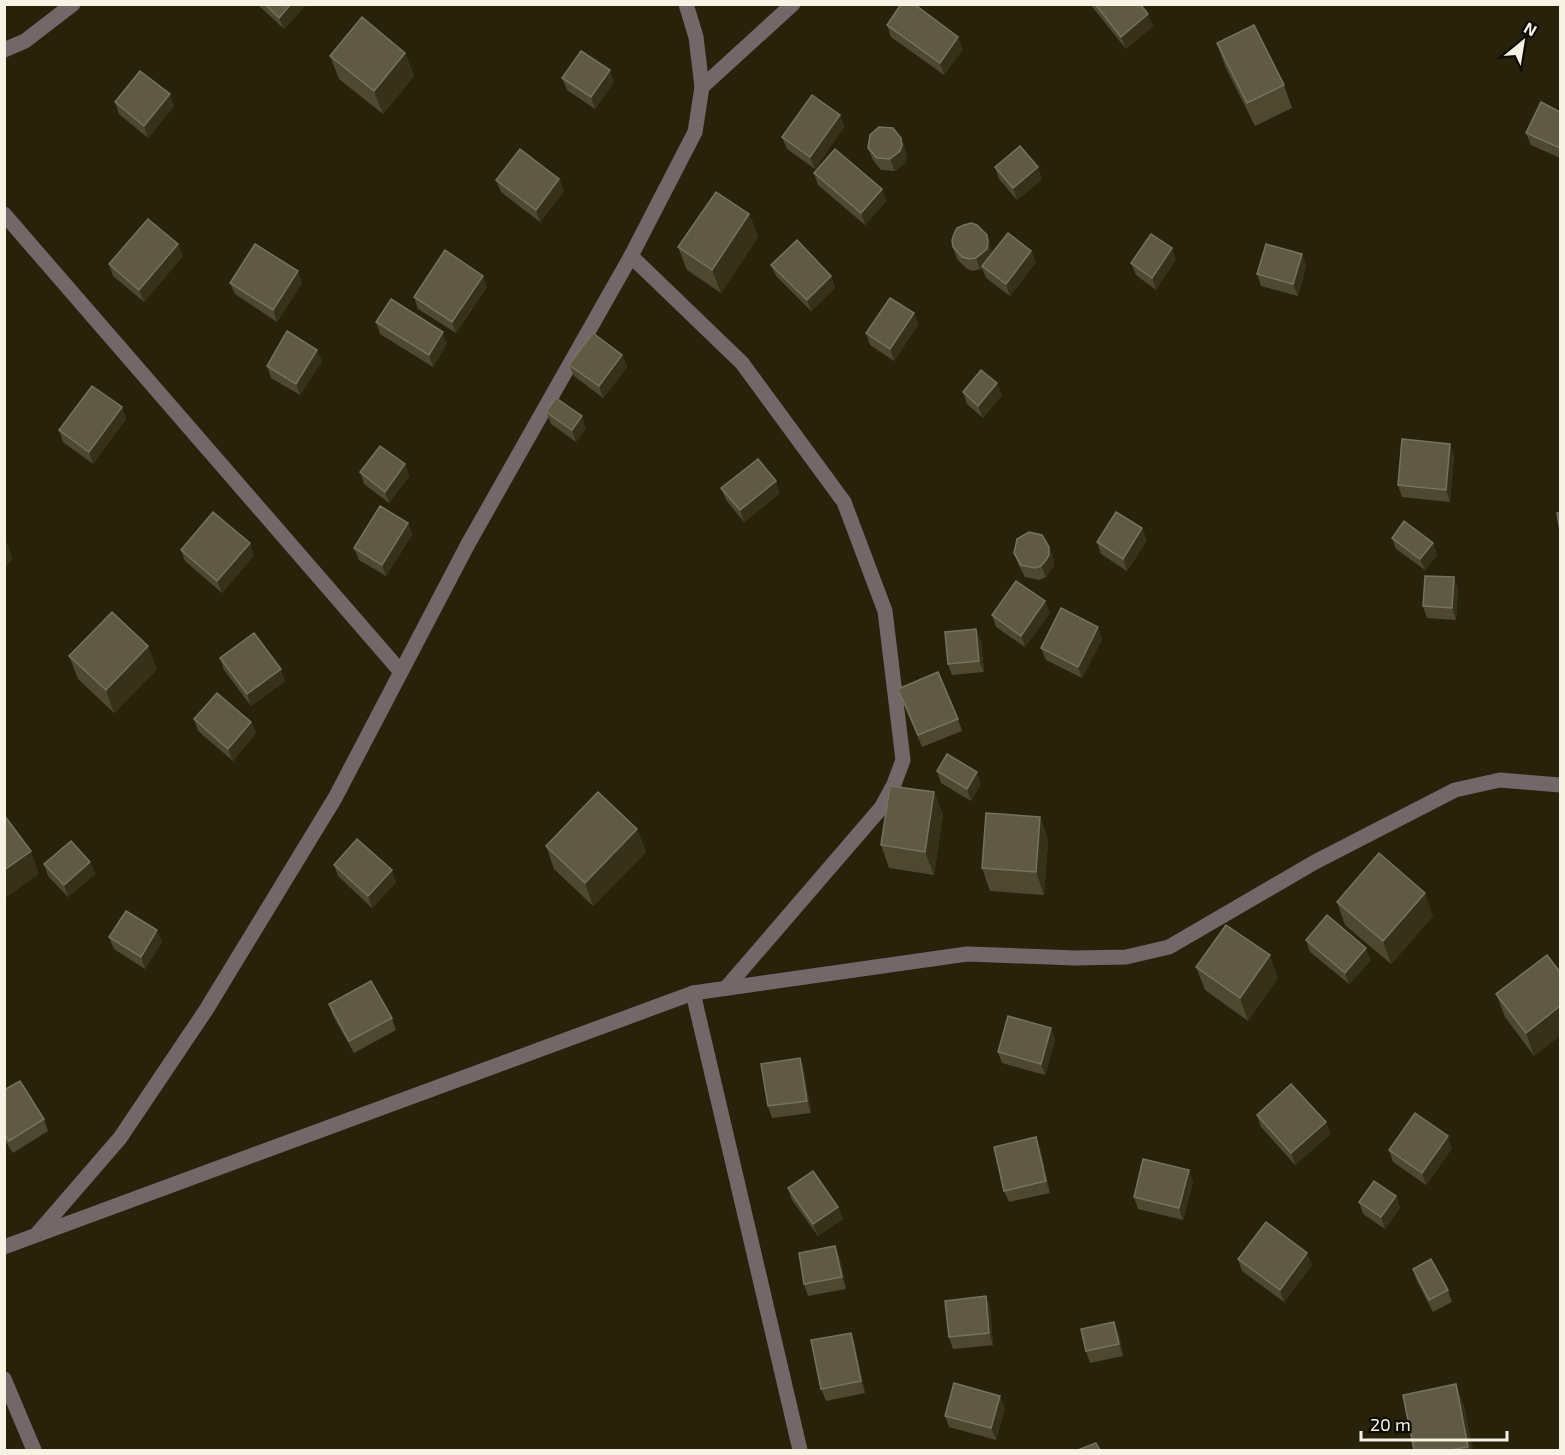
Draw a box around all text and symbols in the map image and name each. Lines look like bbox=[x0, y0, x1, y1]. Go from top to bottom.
north arrow bbox=[1493, 12, 1553, 72]
text: N bbox=[1521, 17, 1541, 40]
scale bar bbox=[1361, 1404, 1506, 1442]
text: 20 m bbox=[1370, 1413, 1411, 1435]

